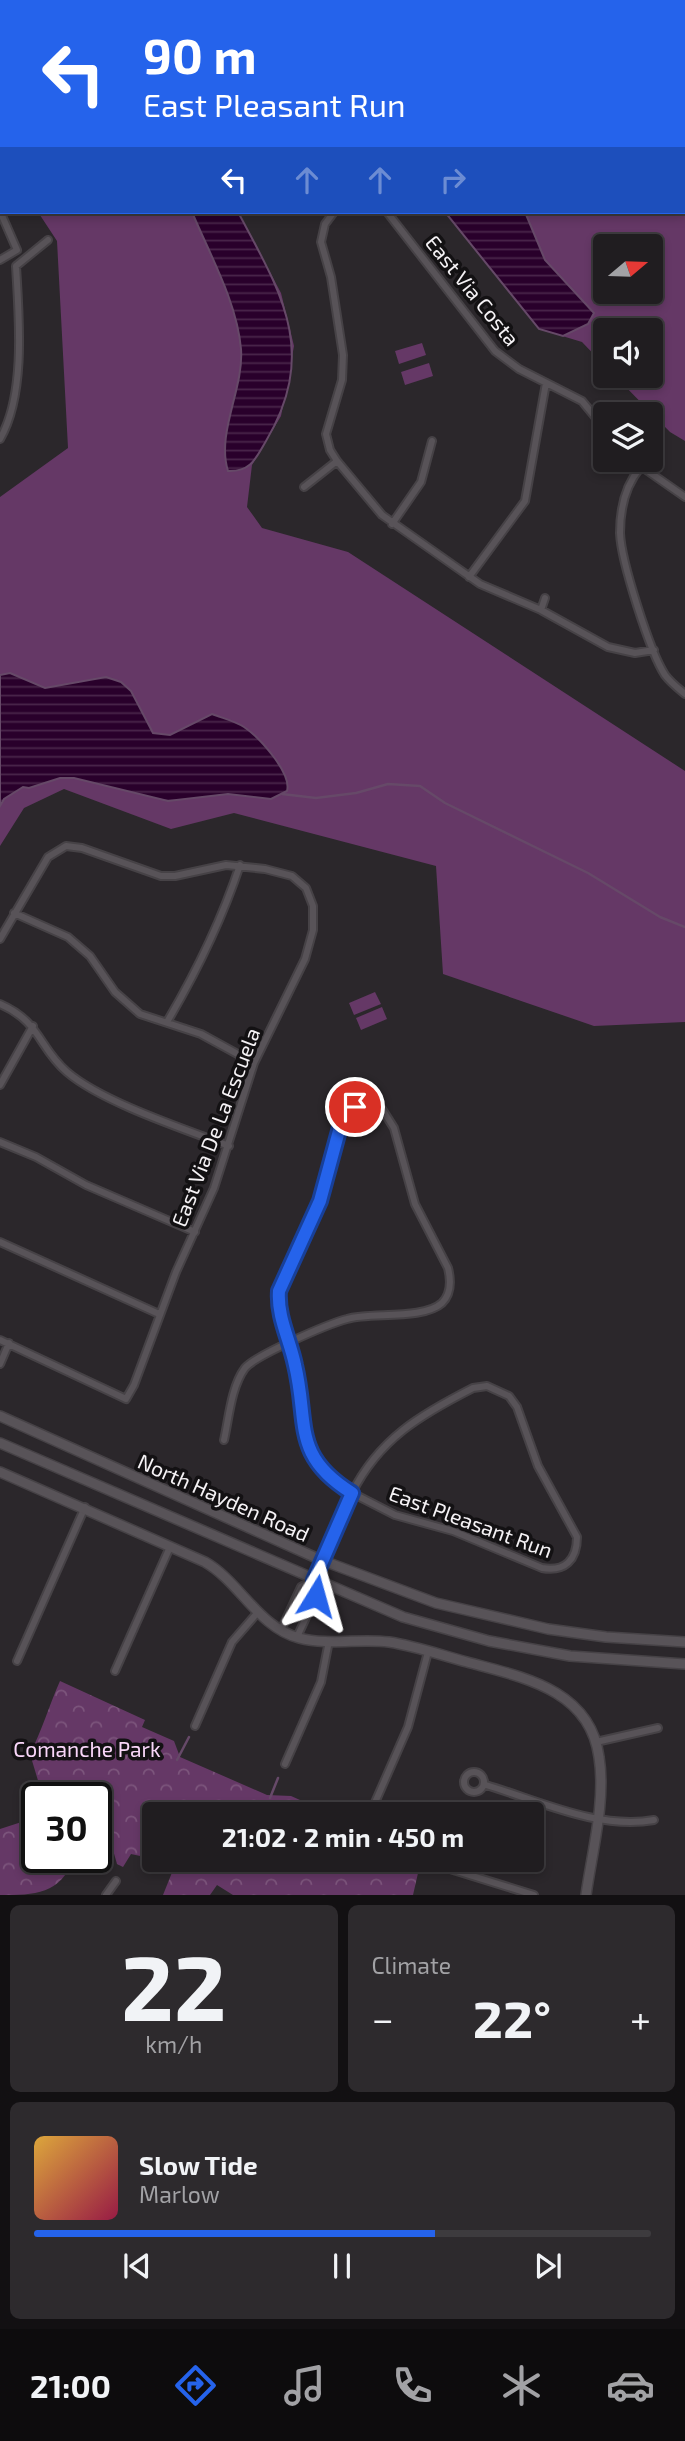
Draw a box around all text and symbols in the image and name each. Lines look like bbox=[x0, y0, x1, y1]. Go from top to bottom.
text: 90 m bbox=[143, 25, 257, 84]
icon: left bbox=[28, 28, 119, 119]
text: East Pleasant Run bbox=[143, 85, 406, 123]
icon: left bbox=[215, 161, 253, 199]
icon: ahead bbox=[288, 161, 326, 199]
icon: ahead bbox=[361, 161, 399, 199]
icon: right bbox=[434, 161, 472, 199]
street label: East Via Costa bbox=[421, 230, 525, 350]
north arrow bbox=[593, 234, 663, 304]
map controls bbox=[593, 234, 663, 472]
button: sound bbox=[593, 318, 663, 388]
button: layers bbox=[593, 402, 663, 472]
street label: East Via De La Escuela bbox=[166, 1024, 264, 1230]
pin bbox=[325, 1077, 385, 1137]
icon: arrive bbox=[336, 1088, 374, 1126]
street label: North Hayden Road bbox=[134, 1448, 314, 1546]
street label: East Pleasant Run bbox=[386, 1480, 556, 1562]
position arrow bbox=[279, 1559, 353, 1633]
park label: Comanche Park bbox=[13, 1736, 161, 1761]
speed limit sign: 30 bbox=[21, 1782, 112, 1873]
text: 21:02 · 2 min · 450 m bbox=[222, 1821, 464, 1852]
text: 22 bbox=[121, 1930, 227, 2039]
text: Climate bbox=[372, 1951, 451, 1979]
text: 22° bbox=[473, 1986, 551, 2048]
text: − bbox=[372, 1995, 394, 2041]
text: + bbox=[630, 1995, 651, 2041]
text: km/h bbox=[145, 2030, 202, 2058]
text: Slow Tide bbox=[139, 2149, 258, 2180]
text: Marlow bbox=[139, 2180, 220, 2208]
icon: previous bbox=[118, 2247, 156, 2285]
icon: pause bbox=[323, 2247, 361, 2285]
icon: next bbox=[529, 2247, 567, 2285]
icon: directions bbox=[171, 2361, 220, 2410]
icon: music bbox=[280, 2361, 329, 2410]
icon: phone bbox=[388, 2361, 437, 2410]
icon: climate bbox=[497, 2361, 546, 2410]
icon: car bbox=[606, 2361, 655, 2410]
text: 21:00 bbox=[30, 2366, 111, 2404]

